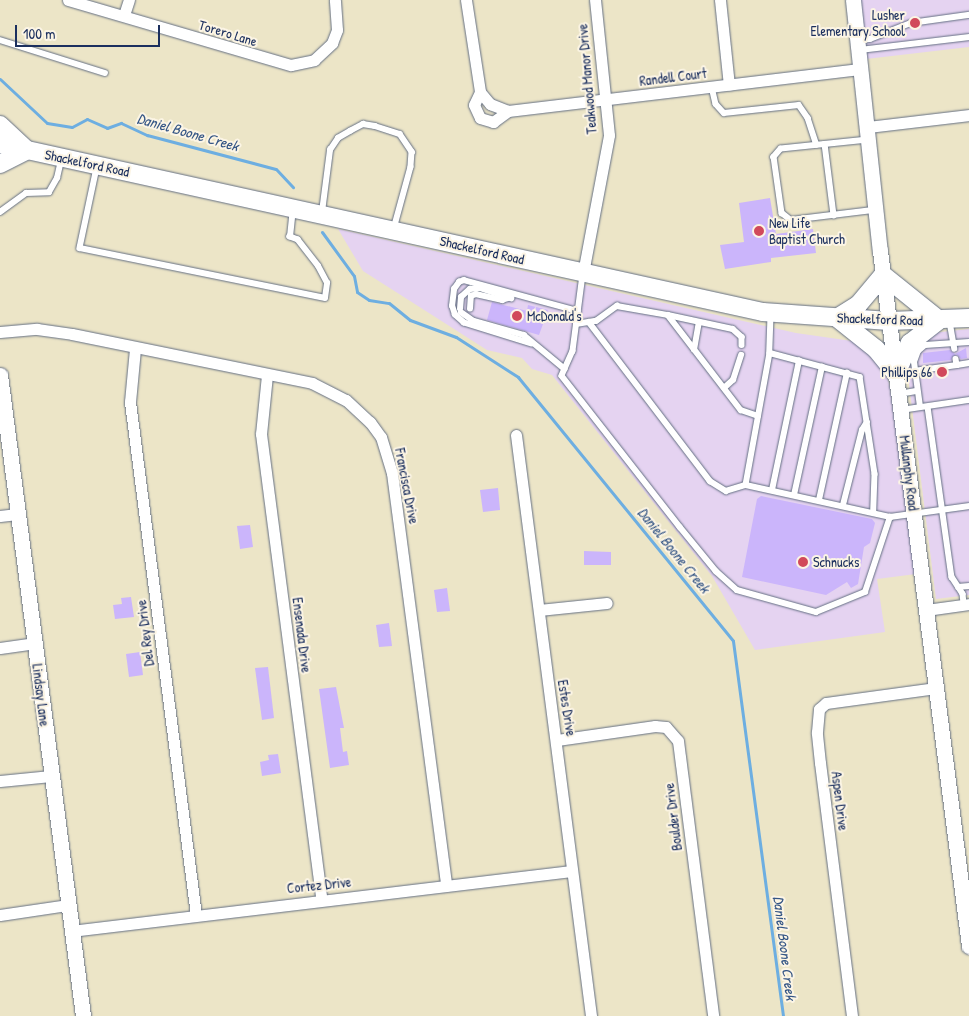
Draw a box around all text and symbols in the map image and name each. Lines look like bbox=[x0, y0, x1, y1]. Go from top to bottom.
place label: Lusher Elementary School bbox=[811, 7, 905, 40]
scale bar bbox=[18, 15, 162, 47]
street label: Torero Lane bbox=[197, 16, 259, 50]
marker: Lusher Elementary School bbox=[909, 17, 921, 29]
text: 100 m bbox=[23, 23, 56, 44]
street label: Teakwood Manor Drive bbox=[574, 23, 600, 135]
street label: Randell Court bbox=[638, 65, 708, 89]
water label: Daniel Boone Creek bbox=[135, 109, 241, 155]
street label: Shackelford Road bbox=[43, 146, 131, 180]
place label: New Life Baptist Church bbox=[769, 215, 845, 248]
marker: New Life Baptist Church bbox=[753, 225, 765, 237]
street label: Shackelford Road bbox=[438, 232, 526, 268]
place label: McDonald's bbox=[527, 308, 582, 324]
street label: Shackelford Road bbox=[837, 309, 923, 329]
marker: McDonald's bbox=[511, 310, 523, 322]
place label: Phillips 66 bbox=[881, 364, 932, 380]
marker: Phillips 66 bbox=[936, 366, 948, 378]
street label: Mullanphy Road bbox=[896, 434, 922, 512]
street label: Francisca Drive bbox=[391, 447, 423, 525]
water label: Daniel Boone Creek bbox=[634, 504, 714, 596]
place label: Schnucks bbox=[813, 554, 859, 570]
marker: Schnucks bbox=[797, 556, 809, 568]
street label: Ensenada Drive bbox=[289, 596, 315, 674]
street label: Del Rey Drive bbox=[133, 599, 157, 667]
street label: Lindsay Lane bbox=[29, 663, 53, 727]
street label: Estes Drive bbox=[554, 679, 580, 737]
street label: Aspen Drive bbox=[828, 770, 852, 832]
street label: Boulder Drive bbox=[661, 782, 685, 852]
street label: Cortez Drive bbox=[286, 873, 352, 897]
water label: Daniel Boone Creek bbox=[770, 895, 800, 1001]

